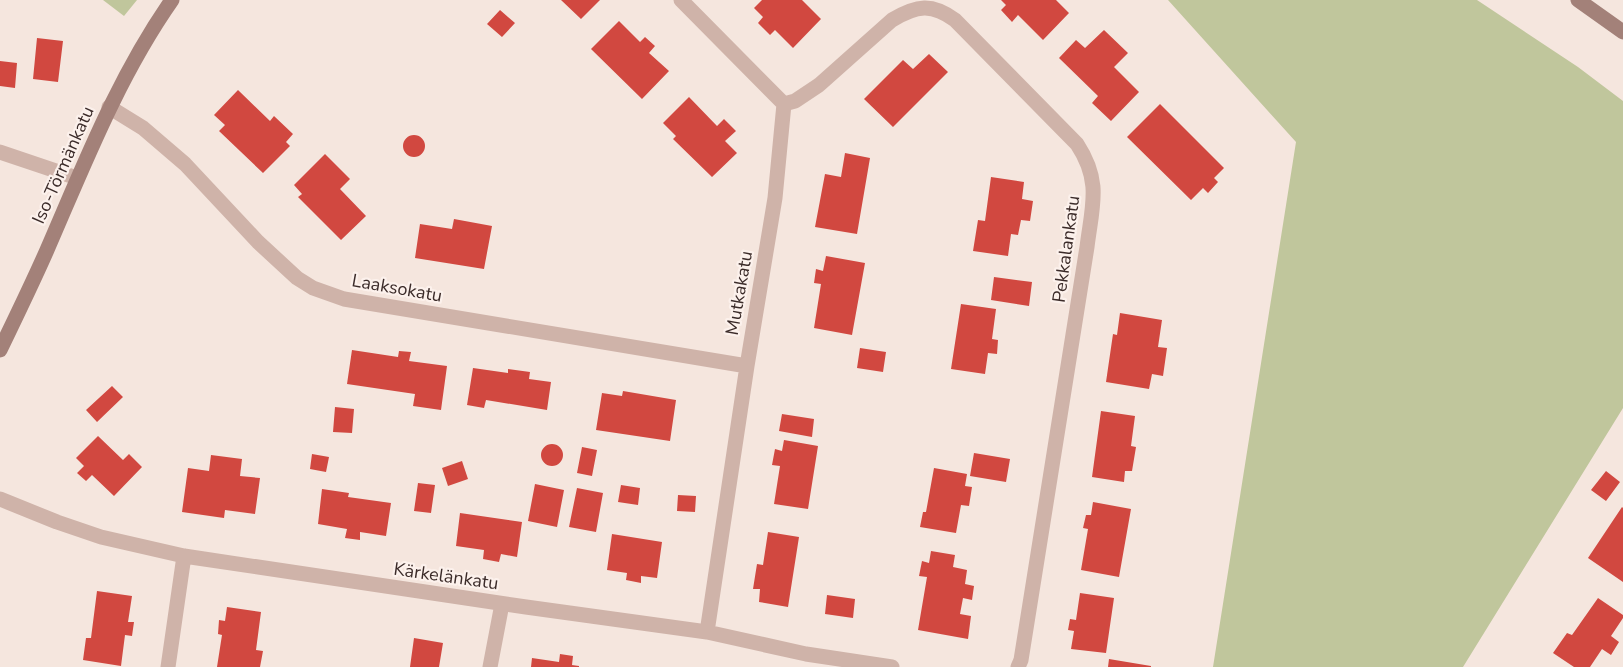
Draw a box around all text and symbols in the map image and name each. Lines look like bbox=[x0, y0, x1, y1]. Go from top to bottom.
street label: Iso-Törmänkatu bbox=[26, 102, 100, 228]
street label: Pekkalankatu bbox=[1047, 194, 1085, 304]
street label: Mutkakatu bbox=[720, 249, 758, 337]
street label: Laaksokatu bbox=[350, 268, 444, 308]
street label: Kärkelänkatu bbox=[392, 557, 500, 595]

